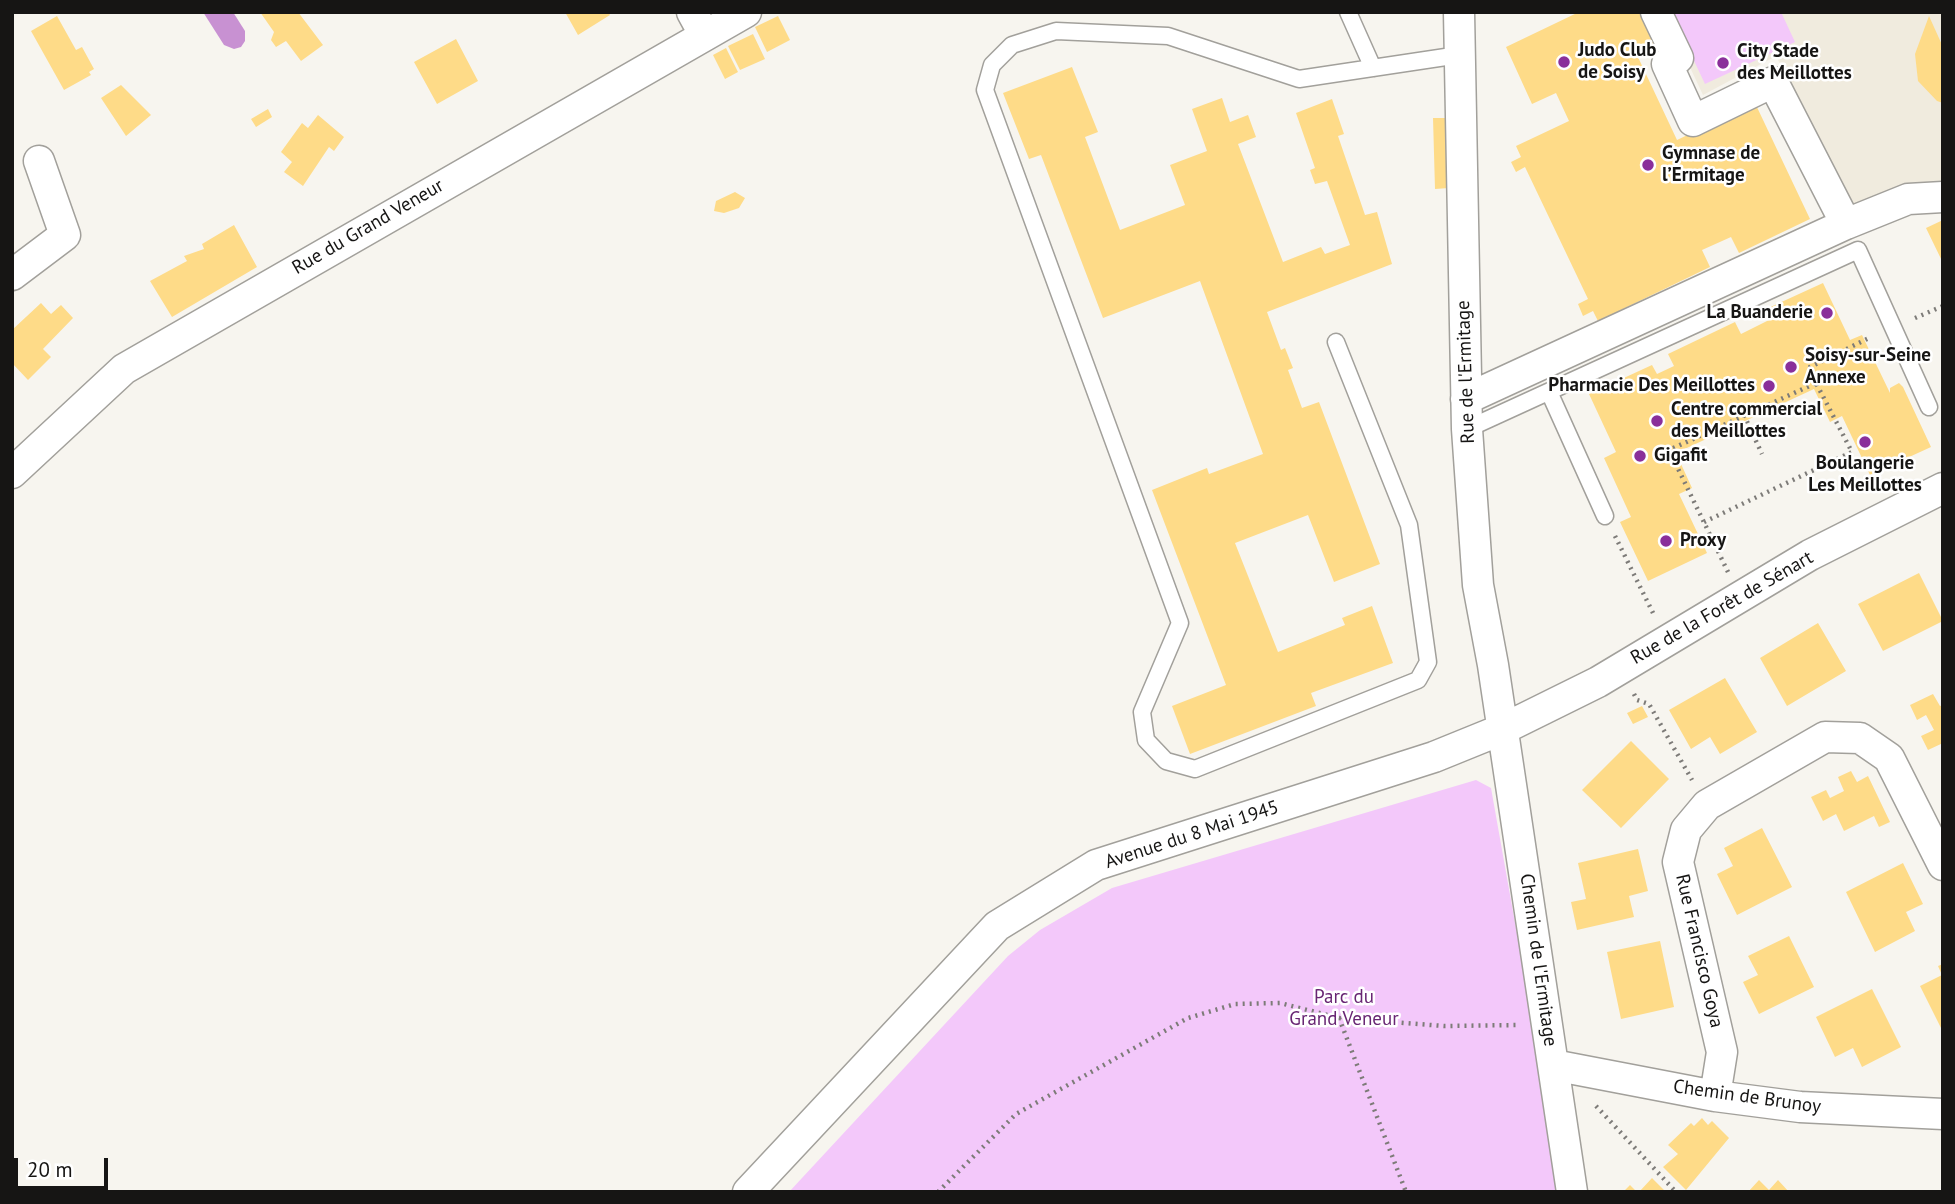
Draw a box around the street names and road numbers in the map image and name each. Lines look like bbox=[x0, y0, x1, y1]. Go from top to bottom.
street label: Rue du Grand Veneur bbox=[288, 174, 448, 280]
street label: Rue de l'Ermitage bbox=[1452, 300, 1480, 444]
street label: Rue de la Forêt de Sénart bbox=[1627, 546, 1817, 670]
street label: Avenue du 8 Mai 1945 bbox=[1102, 796, 1282, 874]
street label: Chemin de l'Ermitage bbox=[1515, 872, 1561, 1048]
street label: Rue Francisco Goya bbox=[1670, 872, 1728, 1030]
street label: Chemin de Brunoy bbox=[1672, 1075, 1822, 1119]

